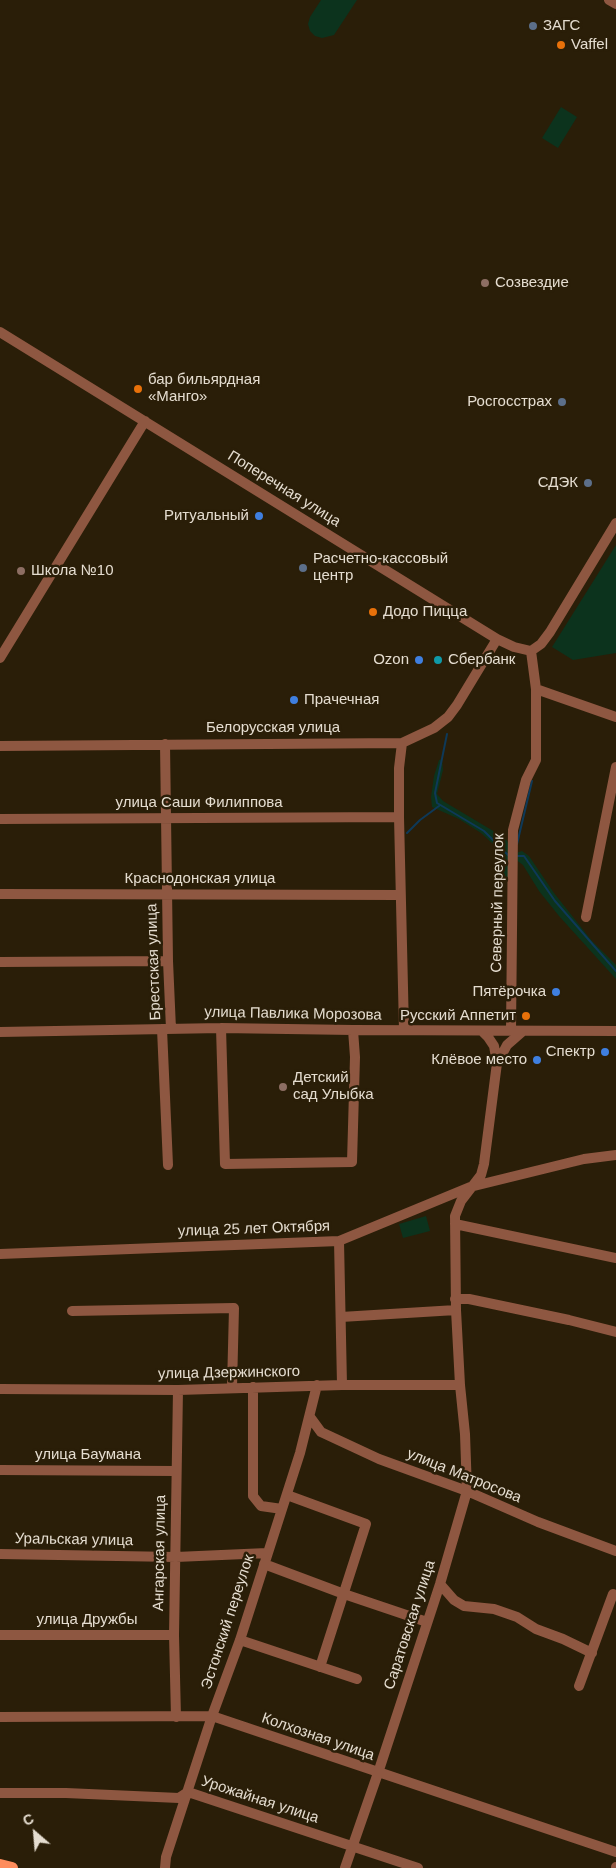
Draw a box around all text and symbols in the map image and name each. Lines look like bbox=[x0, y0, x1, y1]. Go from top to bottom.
place label: ЗАГС bbox=[543, 17, 580, 35]
marker: ЗАГС bbox=[527, 20, 539, 32]
place label: Vaffel bbox=[571, 36, 608, 54]
marker: Vaffel bbox=[555, 39, 567, 51]
place label: Созвездие bbox=[495, 274, 569, 292]
marker: Созвездие bbox=[479, 277, 491, 289]
place label: бар бильярдная «Манго» bbox=[148, 371, 260, 406]
marker: бар бильярдная «Манго» bbox=[132, 383, 144, 395]
place label: Росгосстрах bbox=[467, 393, 552, 411]
marker: Росгосстрах bbox=[556, 396, 568, 408]
street label: Поперечная улица bbox=[224, 447, 344, 531]
place label: СДЭК bbox=[538, 474, 578, 492]
marker: СДЭК bbox=[582, 477, 594, 489]
place label: Ритуальный bbox=[164, 507, 249, 525]
marker: Ритуальный bbox=[253, 510, 265, 522]
place label: Расчетно-кассовый центр bbox=[313, 550, 448, 585]
place label: Школа №10 bbox=[31, 562, 114, 580]
marker: Расчетно-кассовый центр bbox=[297, 562, 309, 574]
marker: Школа №10 bbox=[15, 565, 27, 577]
place label: Додо Пицца bbox=[383, 603, 467, 621]
marker: Додо Пицца bbox=[367, 606, 379, 618]
place label: Ozon bbox=[373, 651, 409, 669]
place label: Сбербанк bbox=[448, 651, 515, 669]
marker: Ozon bbox=[413, 654, 425, 666]
marker: Сбербанк bbox=[432, 654, 444, 666]
place label: Прачечная bbox=[304, 691, 379, 709]
marker: Прачечная bbox=[288, 694, 300, 706]
street label: Белорусская улица bbox=[206, 719, 340, 737]
street label: улица Саши Филиппова bbox=[116, 794, 282, 812]
street label: Северный переулок bbox=[488, 833, 508, 973]
street label: Краснодонская улица bbox=[125, 870, 275, 888]
street label: Брестская улица bbox=[143, 903, 165, 1021]
place label: Пятёрочка bbox=[472, 983, 546, 1001]
marker: Пятёрочка bbox=[550, 986, 562, 998]
street label: улица Павлика Морозова bbox=[204, 1003, 382, 1025]
place label: Русский Аппетит bbox=[400, 1007, 516, 1025]
marker: Русский Аппетит bbox=[520, 1010, 532, 1022]
place label: Спектр bbox=[546, 1043, 595, 1061]
marker: Спектр bbox=[599, 1046, 611, 1058]
place label: Клёвое место bbox=[431, 1051, 527, 1069]
marker: Клёвое место bbox=[531, 1054, 543, 1066]
place label: Детский сад Улыбка bbox=[293, 1069, 374, 1104]
marker: Детский сад Улыбка bbox=[277, 1081, 289, 1093]
street label: улица 25 лет Октября bbox=[178, 1217, 330, 1241]
street label: улица Дзержинского bbox=[158, 1363, 300, 1383]
street label: улица Матросова bbox=[404, 1445, 524, 1507]
street label: улица Баумана bbox=[35, 1446, 141, 1464]
street label: Ангарская улица bbox=[150, 1495, 170, 1611]
street label: Уральская улица bbox=[15, 1530, 133, 1550]
street label: Эстонский переулок bbox=[198, 1552, 258, 1692]
street label: Саратовская улица bbox=[381, 1558, 439, 1692]
street label: улица Дружбы bbox=[37, 1611, 137, 1629]
street label: Колхозная улица bbox=[259, 1709, 377, 1765]
street label: Урожайная улица bbox=[199, 1773, 321, 1827]
north arrow bbox=[10, 1808, 60, 1858]
text: С bbox=[20, 1810, 36, 1829]

